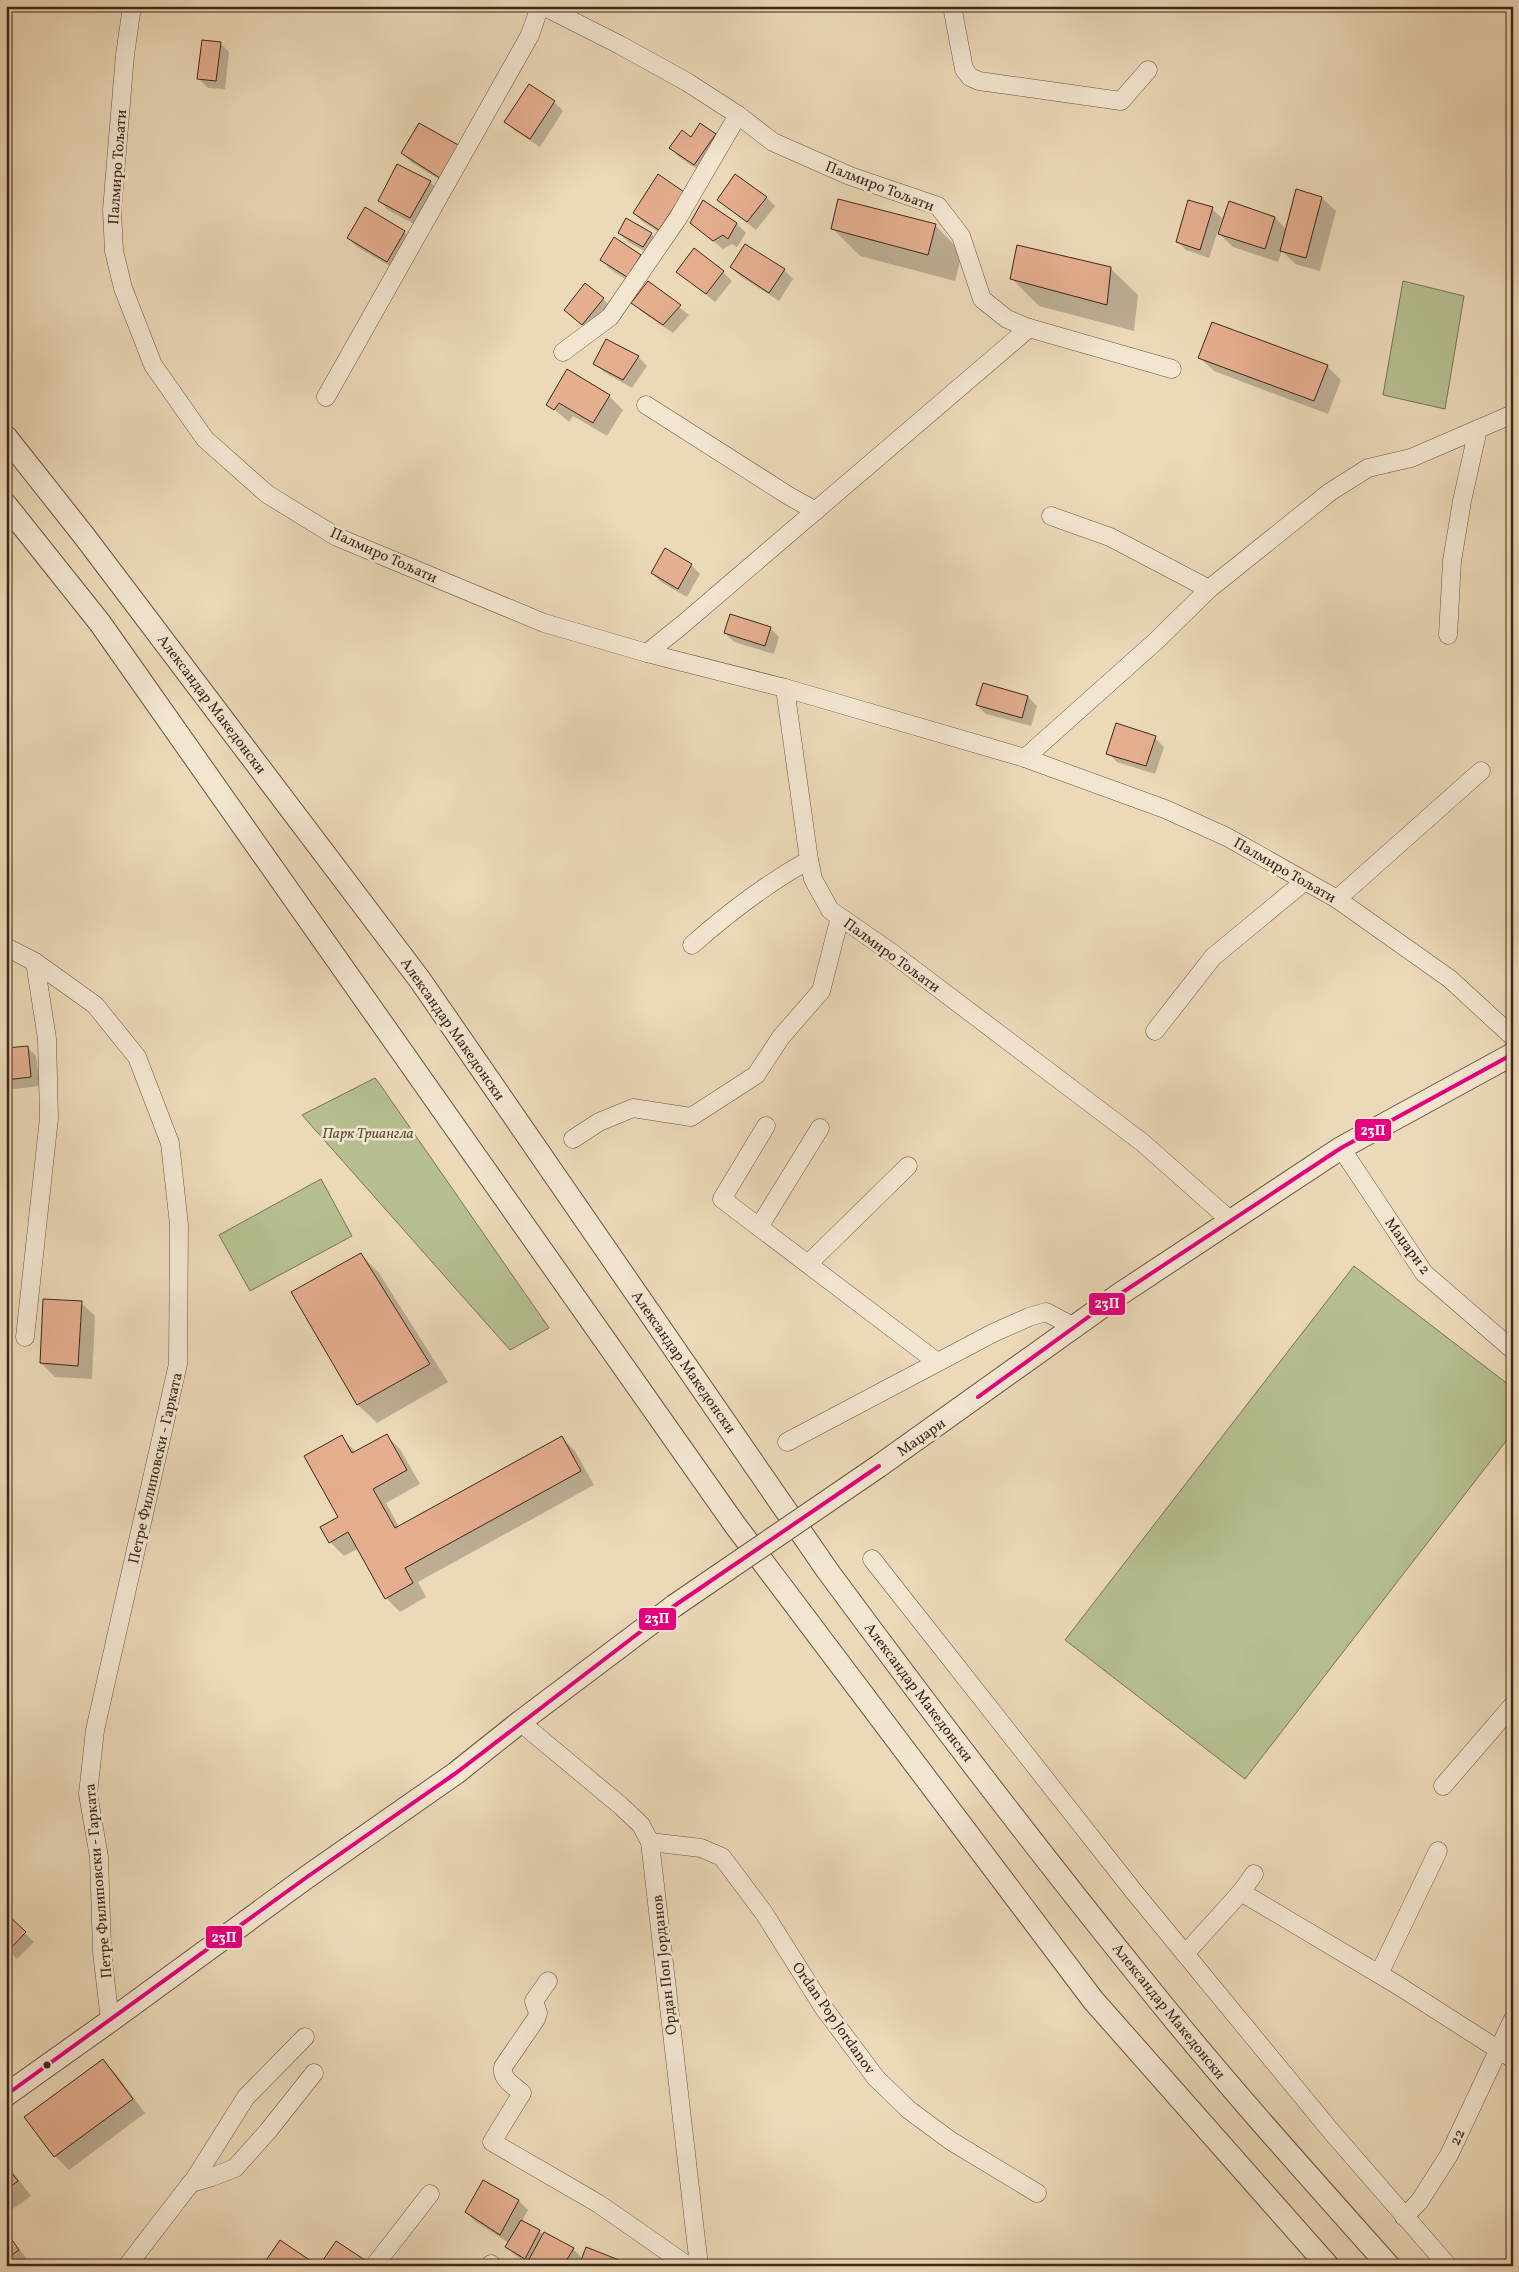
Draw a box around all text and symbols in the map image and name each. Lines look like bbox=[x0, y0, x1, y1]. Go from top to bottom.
street label: Палмиро Тољати bbox=[104, 109, 133, 225]
street label: Палмиро Тољати bbox=[822, 157, 937, 218]
street label: Палмиро Тољати bbox=[326, 523, 440, 589]
street label: Александар Македонски bbox=[151, 631, 270, 779]
street label: Палмиро Тољати bbox=[1229, 833, 1339, 909]
street label: Палмиро Тољати bbox=[838, 914, 944, 999]
street label: Александар Македонски bbox=[394, 954, 509, 1105]
line badge: 23П bbox=[1354, 1118, 1392, 1142]
text: 23П bbox=[1361, 1122, 1386, 1141]
park label: Парк Триангла bbox=[322, 1124, 414, 1145]
street label: Маџари 2 bbox=[1379, 1214, 1435, 1280]
street label: Александар Македонски bbox=[625, 1287, 740, 1438]
line badge: 23П bbox=[1088, 1292, 1126, 1316]
text: 23П bbox=[1095, 1295, 1120, 1314]
street label: Петре Филиповски - Гарката bbox=[124, 1371, 189, 1566]
street label: Маџари bbox=[893, 1414, 950, 1463]
line badge: 23П bbox=[638, 1607, 677, 1631]
text: 23П bbox=[645, 1610, 670, 1629]
street label: Александар Македонски bbox=[858, 1619, 977, 1767]
street label: Петре Филиповски - Гарката bbox=[81, 1782, 118, 1979]
street label: Ордан Поп Јорданов bbox=[648, 1894, 683, 2036]
line badge: 23П bbox=[205, 1925, 243, 1949]
text: 23П bbox=[212, 1929, 237, 1948]
street label: Александар Македонски bbox=[1106, 1939, 1229, 2085]
street label: Ordan Pop Jordanov bbox=[786, 1958, 880, 2079]
unlabelled marker bbox=[42, 2060, 52, 2070]
street label: 22 bbox=[1445, 2126, 1471, 2150]

